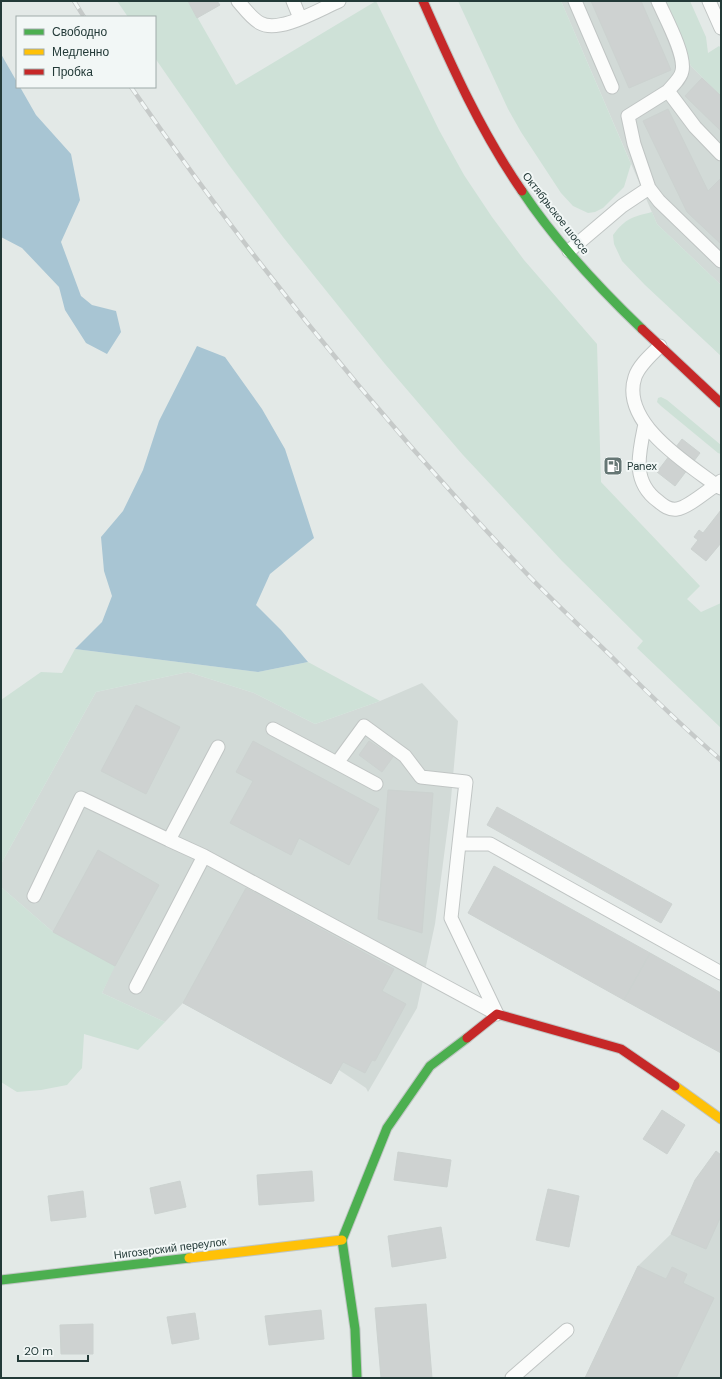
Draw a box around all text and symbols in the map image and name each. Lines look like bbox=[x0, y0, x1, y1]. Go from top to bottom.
legend bbox=[16, 16, 156, 88]
text: Свободно bbox=[52, 24, 107, 40]
text: Медленно bbox=[52, 44, 109, 60]
text: Пробка bbox=[52, 64, 93, 80]
street label: Октябрьское шоссе bbox=[520, 169, 592, 257]
fuel station icon: Panex bbox=[602, 455, 624, 477]
place label: Panex bbox=[627, 459, 657, 473]
street label: Нигозерский переулок bbox=[113, 1234, 227, 1262]
scale bar bbox=[18, 1337, 88, 1363]
text: 20 m bbox=[24, 1343, 53, 1359]

